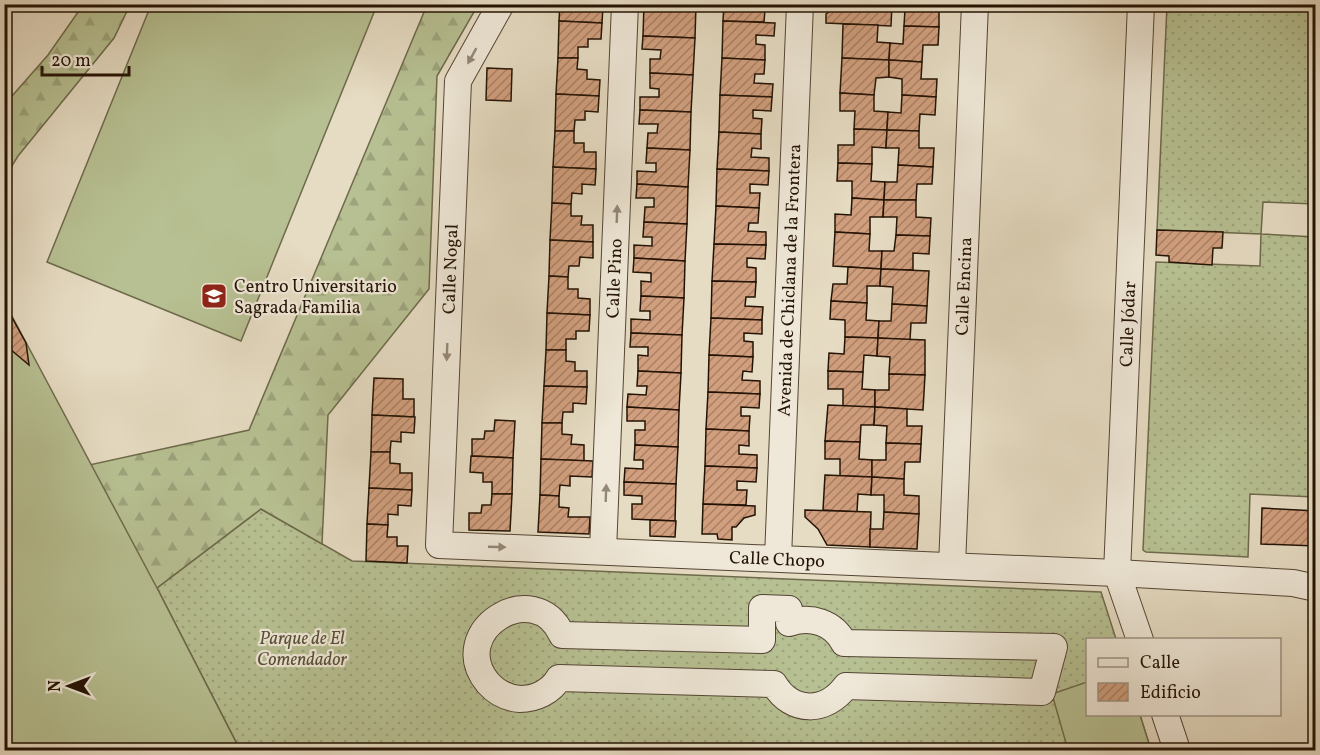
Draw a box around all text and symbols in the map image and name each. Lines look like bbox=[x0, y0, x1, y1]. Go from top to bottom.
scale bar bbox=[42, 39, 129, 77]
one-way arrow bbox=[467, 47, 477, 64]
text: 20 m bbox=[51, 49, 91, 74]
street label: Avenida de Chiclana de la Frontera bbox=[773, 143, 808, 417]
one-way arrow bbox=[612, 204, 621, 223]
street label: Calle Nogal bbox=[437, 224, 466, 315]
street label: Calle Encina bbox=[950, 237, 979, 336]
street label: Calle Pino bbox=[601, 238, 630, 319]
place label: Centro Universitario Sagrada Familia bbox=[234, 275, 397, 321]
street label: Calle Jódar bbox=[1115, 280, 1143, 368]
school or university icon: Centro Universitario Sagrada Familia bbox=[199, 281, 229, 311]
one-way arrow bbox=[442, 342, 451, 361]
one-way arrow bbox=[601, 483, 610, 502]
one-way arrow bbox=[488, 542, 507, 552]
street label: Calle Chopo bbox=[729, 546, 825, 575]
park label: Parque de El Comendador bbox=[257, 627, 347, 673]
legend bbox=[1086, 638, 1281, 716]
text: Calle bbox=[1140, 651, 1180, 676]
north arrow bbox=[39, 656, 99, 716]
text: N bbox=[45, 680, 67, 692]
text: Edificio bbox=[1140, 681, 1201, 706]

